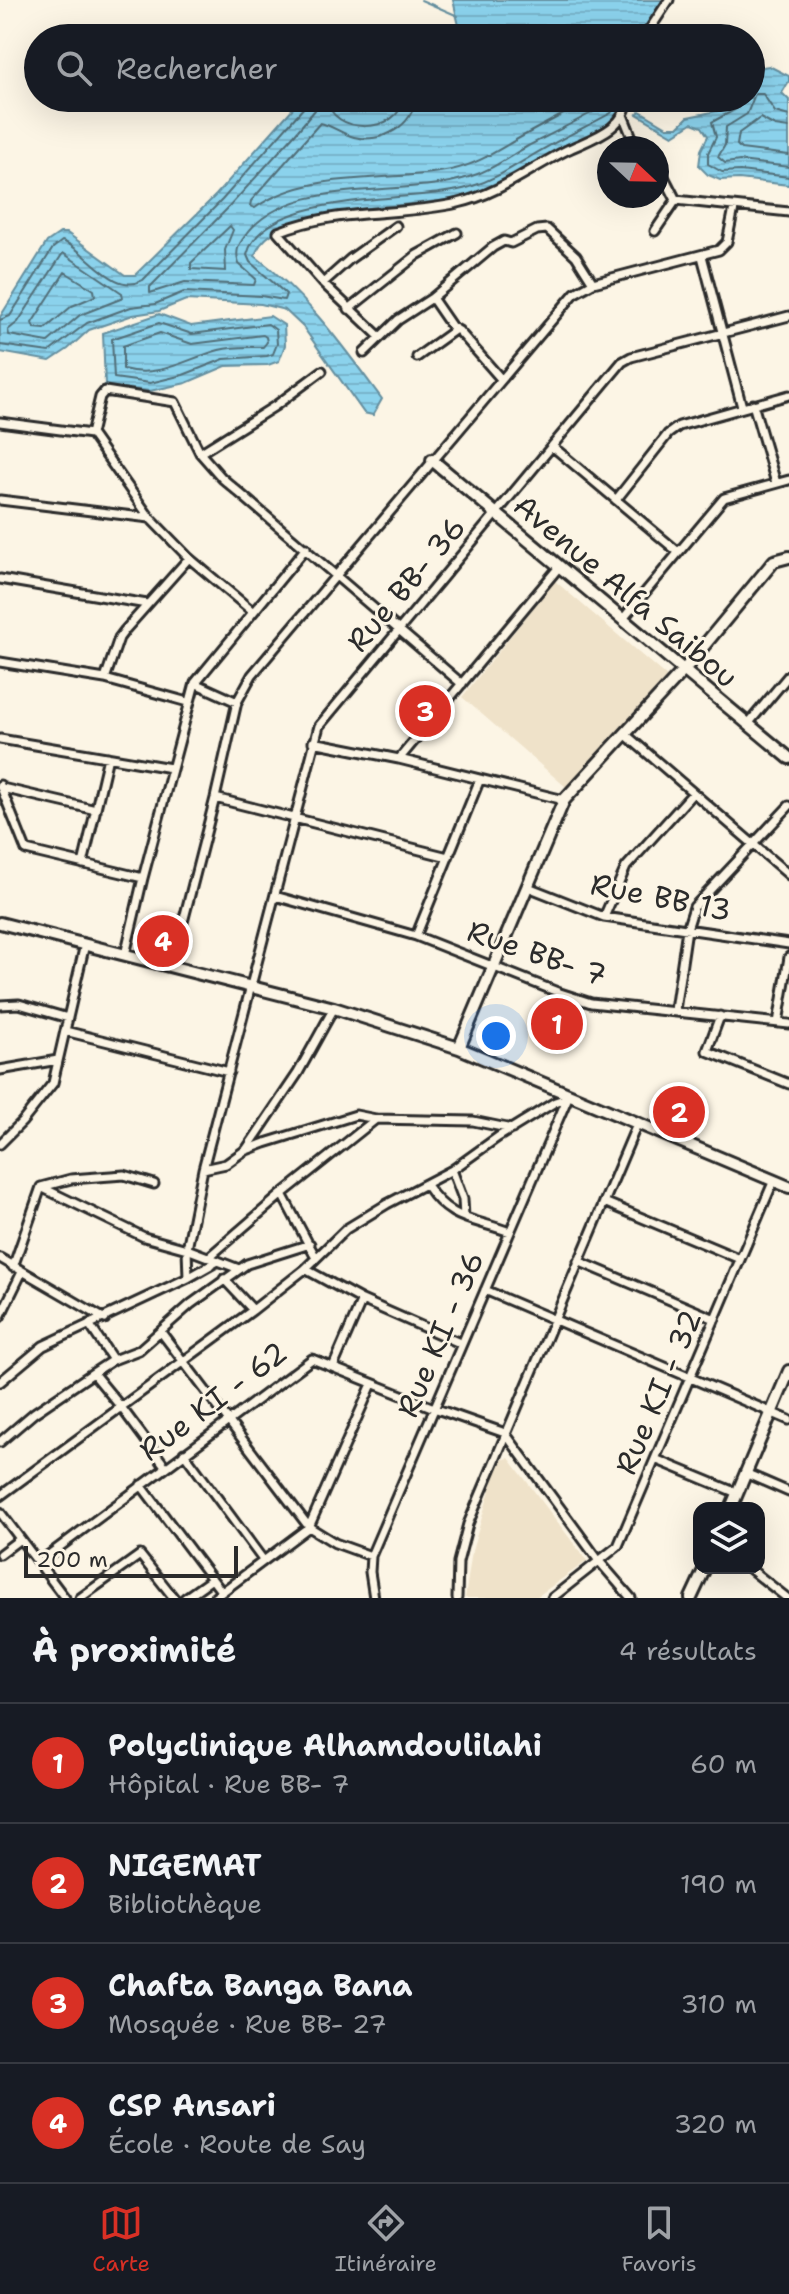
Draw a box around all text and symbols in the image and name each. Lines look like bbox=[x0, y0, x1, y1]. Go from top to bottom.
search box bbox=[24, 24, 765, 112]
icon: search bbox=[52, 46, 96, 90]
text: Rechercher bbox=[116, 48, 278, 89]
north arrow bbox=[597, 136, 669, 208]
street label: Avenue Alfa Saibou bbox=[505, 485, 747, 697]
street label: Rue BB- 36 bbox=[337, 508, 475, 660]
pin: 3 bbox=[399, 681, 451, 741]
street label: Rue BB 13 bbox=[587, 863, 735, 931]
street label: Rue BB- 7 bbox=[462, 910, 612, 996]
pin: 4 bbox=[137, 911, 189, 971]
pin: 1 bbox=[531, 994, 583, 1054]
your location bbox=[476, 1016, 516, 1056]
pin: 2 bbox=[653, 1082, 705, 1142]
street label: Rue KI - 36 bbox=[387, 1245, 493, 1423]
street label: Rue KI - 32 bbox=[605, 1303, 711, 1481]
street label: Rue KI - 62 bbox=[131, 1332, 295, 1470]
map controls bbox=[693, 1502, 765, 1574]
button: layers bbox=[693, 1502, 765, 1574]
scale bar bbox=[24, 1542, 238, 1578]
text: 200 m bbox=[36, 1545, 108, 1574]
text: À proximité bbox=[32, 1627, 236, 1673]
text: 4 résultats bbox=[619, 1633, 757, 1668]
text: Polyclinique Alhamdoulilahi bbox=[108, 1725, 542, 1766]
text: 1 bbox=[52, 1746, 64, 1781]
text: 60 m bbox=[690, 1746, 757, 1781]
text: Hôpital · Rue BB- 7 bbox=[108, 1766, 349, 1801]
text: NIGEMAT bbox=[108, 1845, 262, 1886]
text: 2 bbox=[49, 1866, 67, 1901]
text: 190 m bbox=[680, 1866, 757, 1901]
text: Bibliothèque bbox=[108, 1886, 262, 1921]
text: Chafta Banga Bana bbox=[108, 1965, 412, 2006]
text: 3 bbox=[49, 1986, 67, 2021]
text: 310 m bbox=[681, 1986, 757, 2021]
text: Mosquée · Rue BB- 27 bbox=[108, 2006, 387, 2041]
text: CSP Ansari bbox=[108, 2085, 276, 2126]
text: 4 bbox=[49, 2106, 67, 2141]
text: 320 m bbox=[674, 2106, 757, 2141]
text: École · Route de Say bbox=[108, 2126, 366, 2161]
tab: Carte bbox=[92, 2201, 150, 2278]
tab: Itinéraire bbox=[335, 2201, 437, 2278]
tab: Favoris bbox=[622, 2201, 697, 2278]

